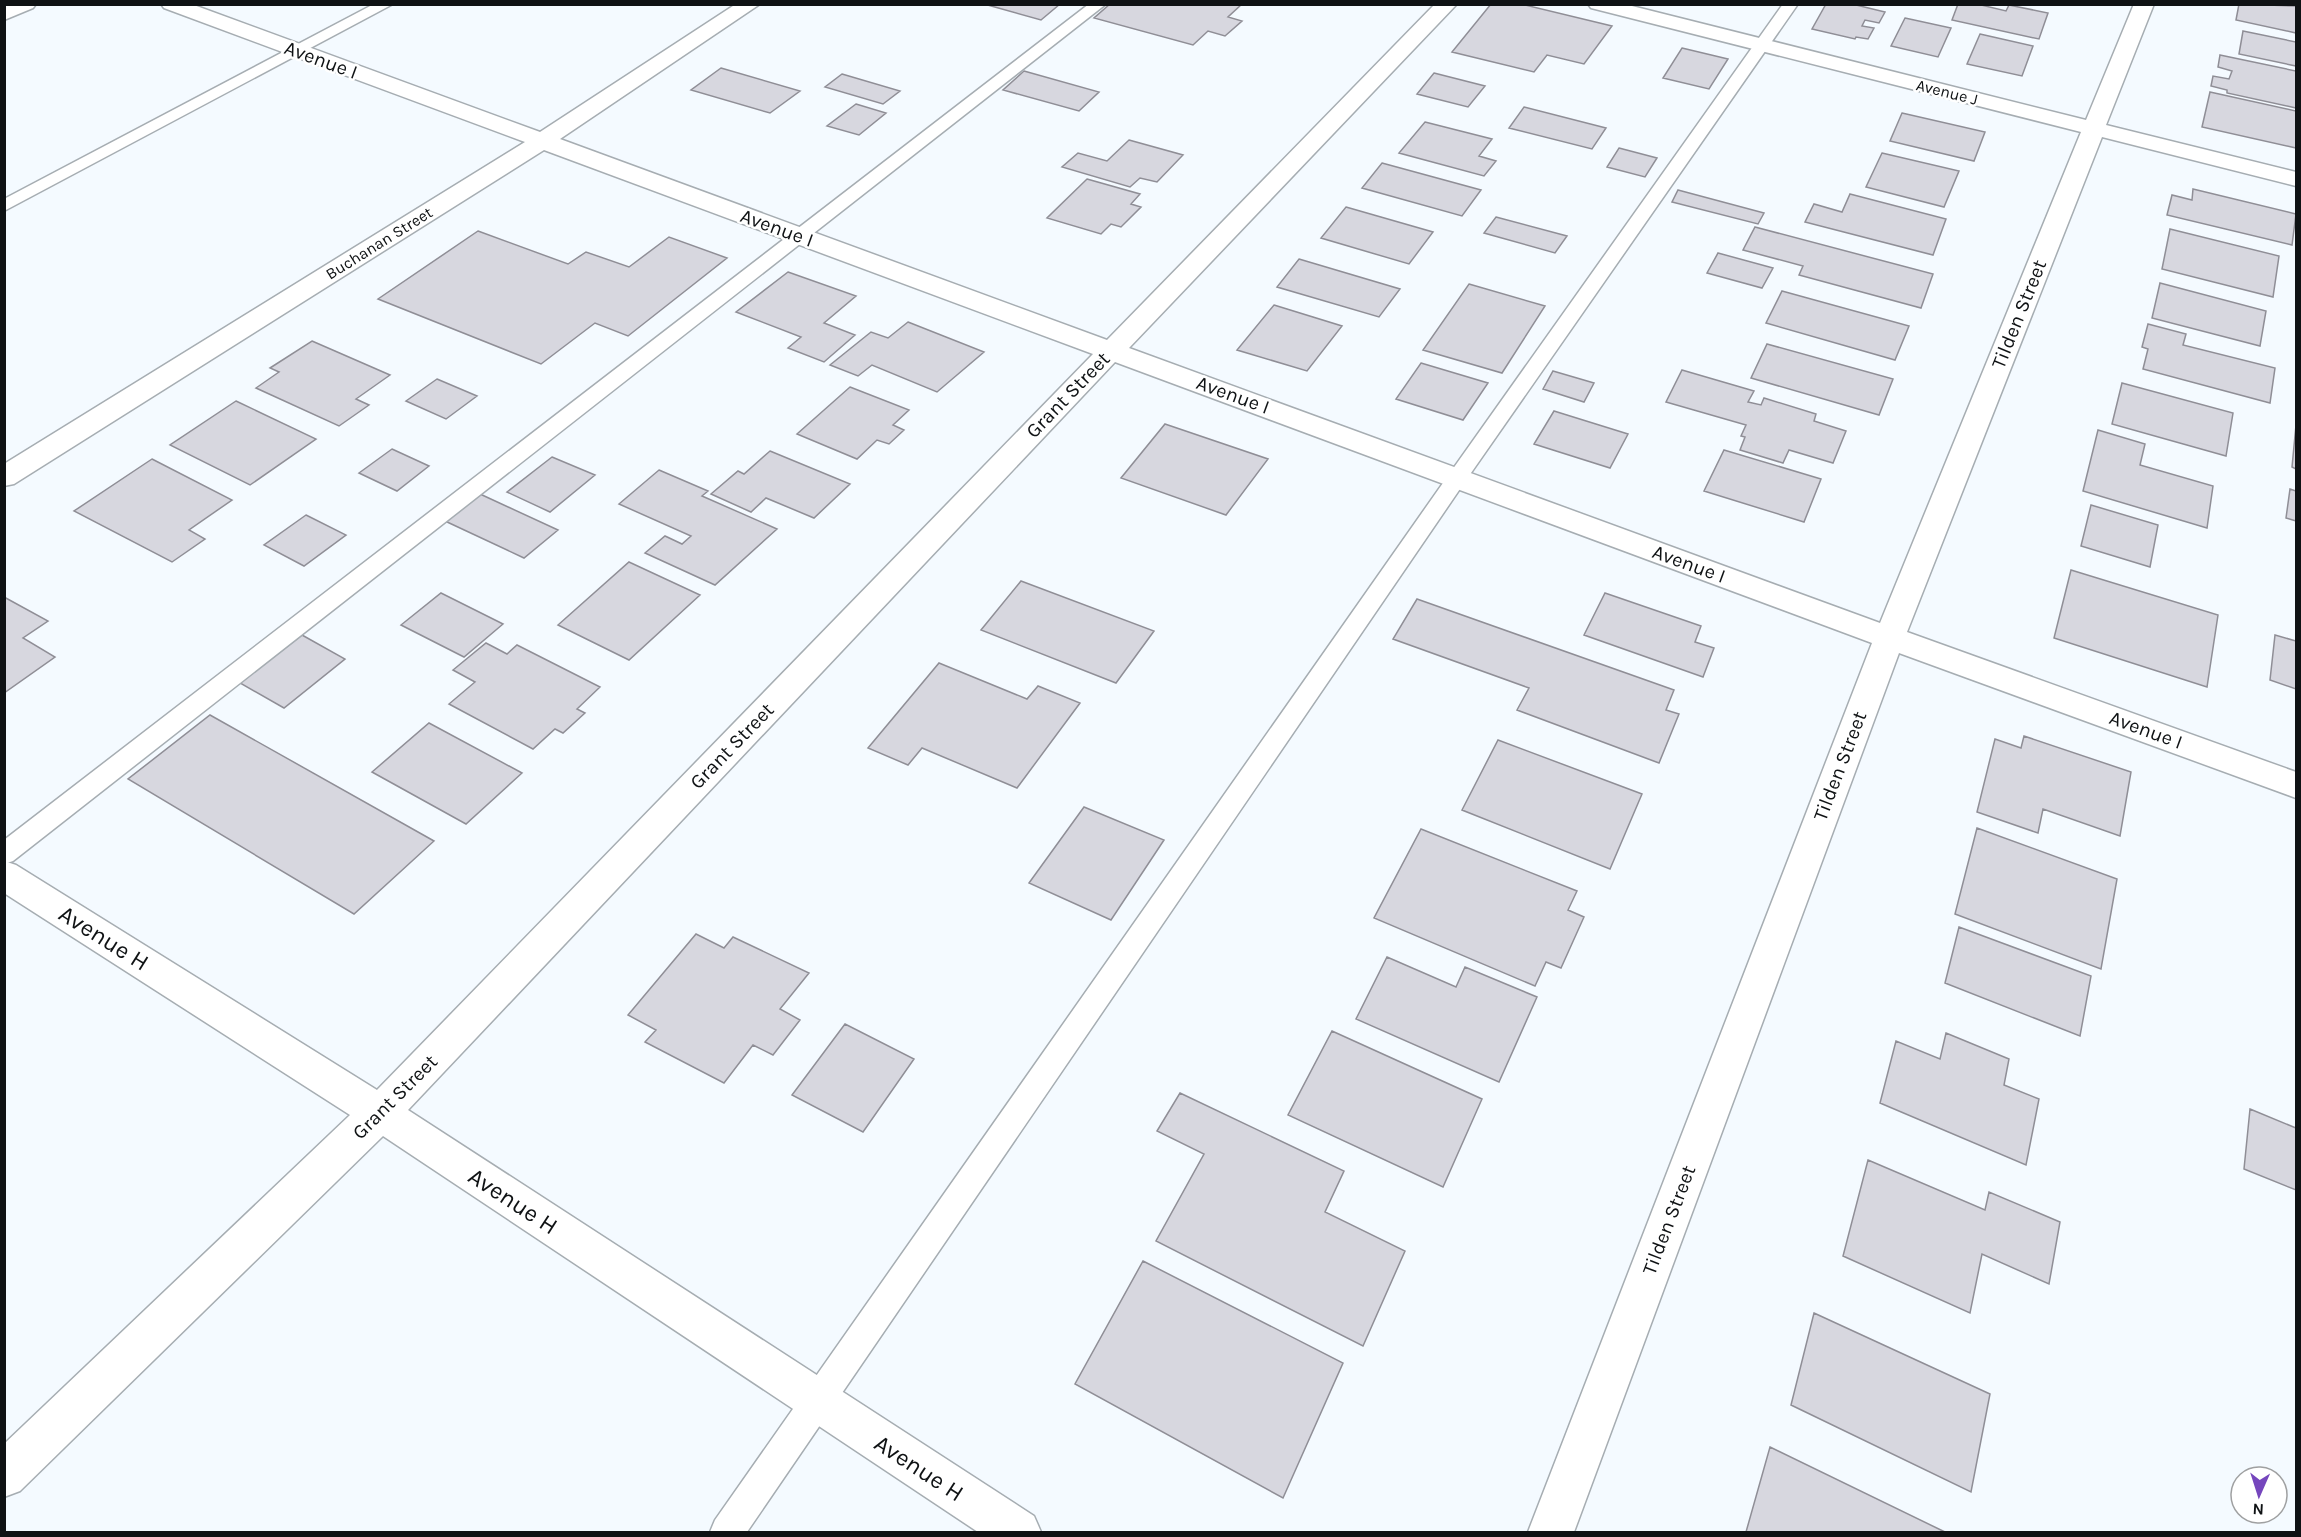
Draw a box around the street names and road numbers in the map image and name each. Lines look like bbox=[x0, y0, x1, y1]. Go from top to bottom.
street label: Avenue I bbox=[281, 36, 361, 84]
street label: Avenue J bbox=[1914, 75, 1980, 109]
street label: Buchanan Street bbox=[322, 203, 436, 283]
street label: Avenue I bbox=[737, 204, 817, 252]
street label: Tilden Street bbox=[1987, 256, 2051, 372]
street label: Grant Street bbox=[1021, 347, 1115, 443]
street label: Avenue I bbox=[1193, 371, 1273, 419]
street label: Avenue I bbox=[1649, 540, 1729, 588]
street label: Grant Street bbox=[685, 698, 779, 794]
street label: Avenue I bbox=[2106, 706, 2186, 754]
street label: Tilden Street bbox=[1809, 708, 1872, 824]
street label: Avenue H bbox=[54, 899, 154, 977]
street label: Grant Street bbox=[348, 1050, 442, 1144]
street label: Avenue H bbox=[463, 1162, 563, 1240]
street label: Tilden Street bbox=[1638, 1162, 1701, 1278]
street label: Avenue H bbox=[869, 1429, 969, 1507]

